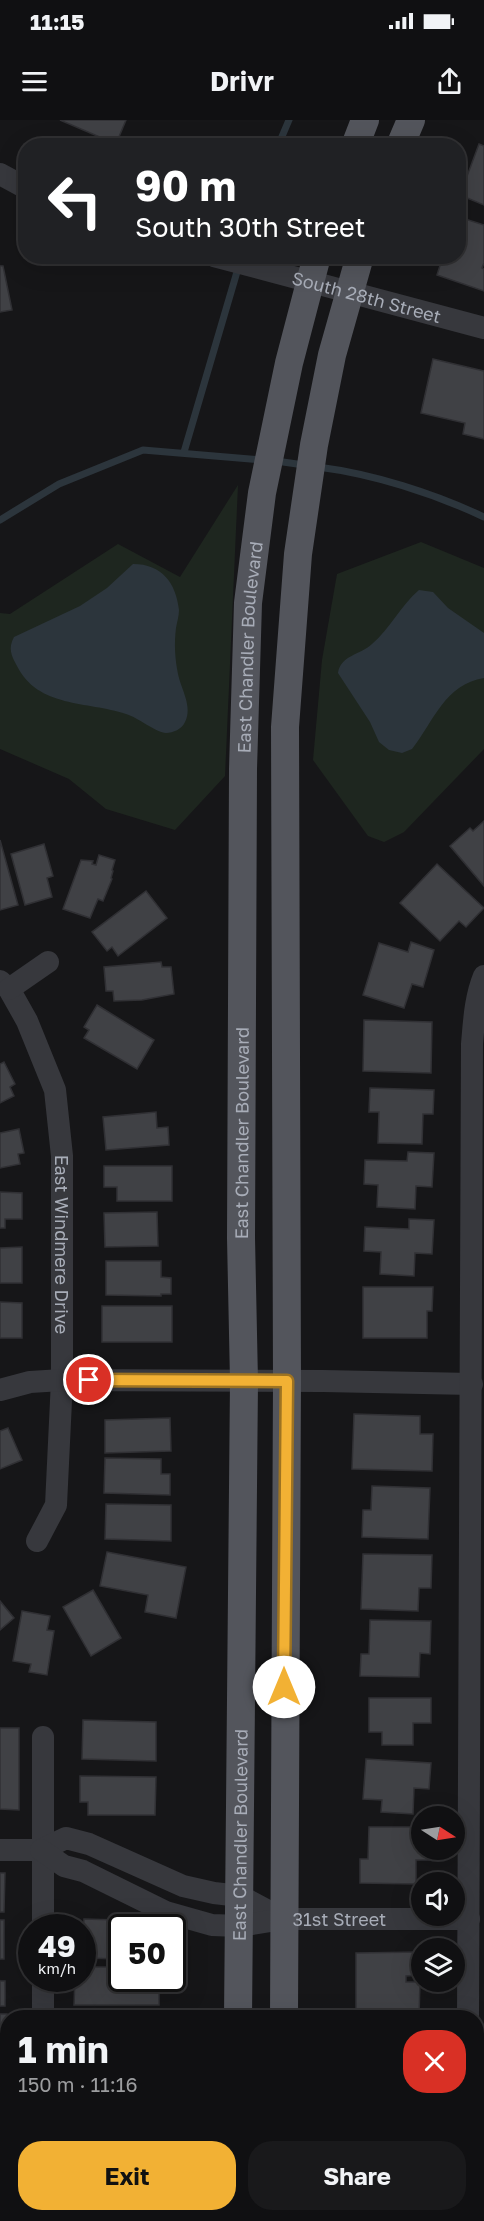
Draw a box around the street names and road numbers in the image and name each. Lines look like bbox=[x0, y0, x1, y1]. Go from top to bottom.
street label: South 28th Street bbox=[290, 266, 444, 327]
street label: East Chandler Boulevard bbox=[232, 540, 267, 754]
street label: East Chandler Boulevard bbox=[230, 1027, 253, 1239]
street label: East Windmere Drive bbox=[51, 1155, 73, 1334]
street label: East Chandler Boulevard bbox=[228, 1729, 252, 1941]
street label: 31st Street bbox=[292, 1908, 386, 1930]

